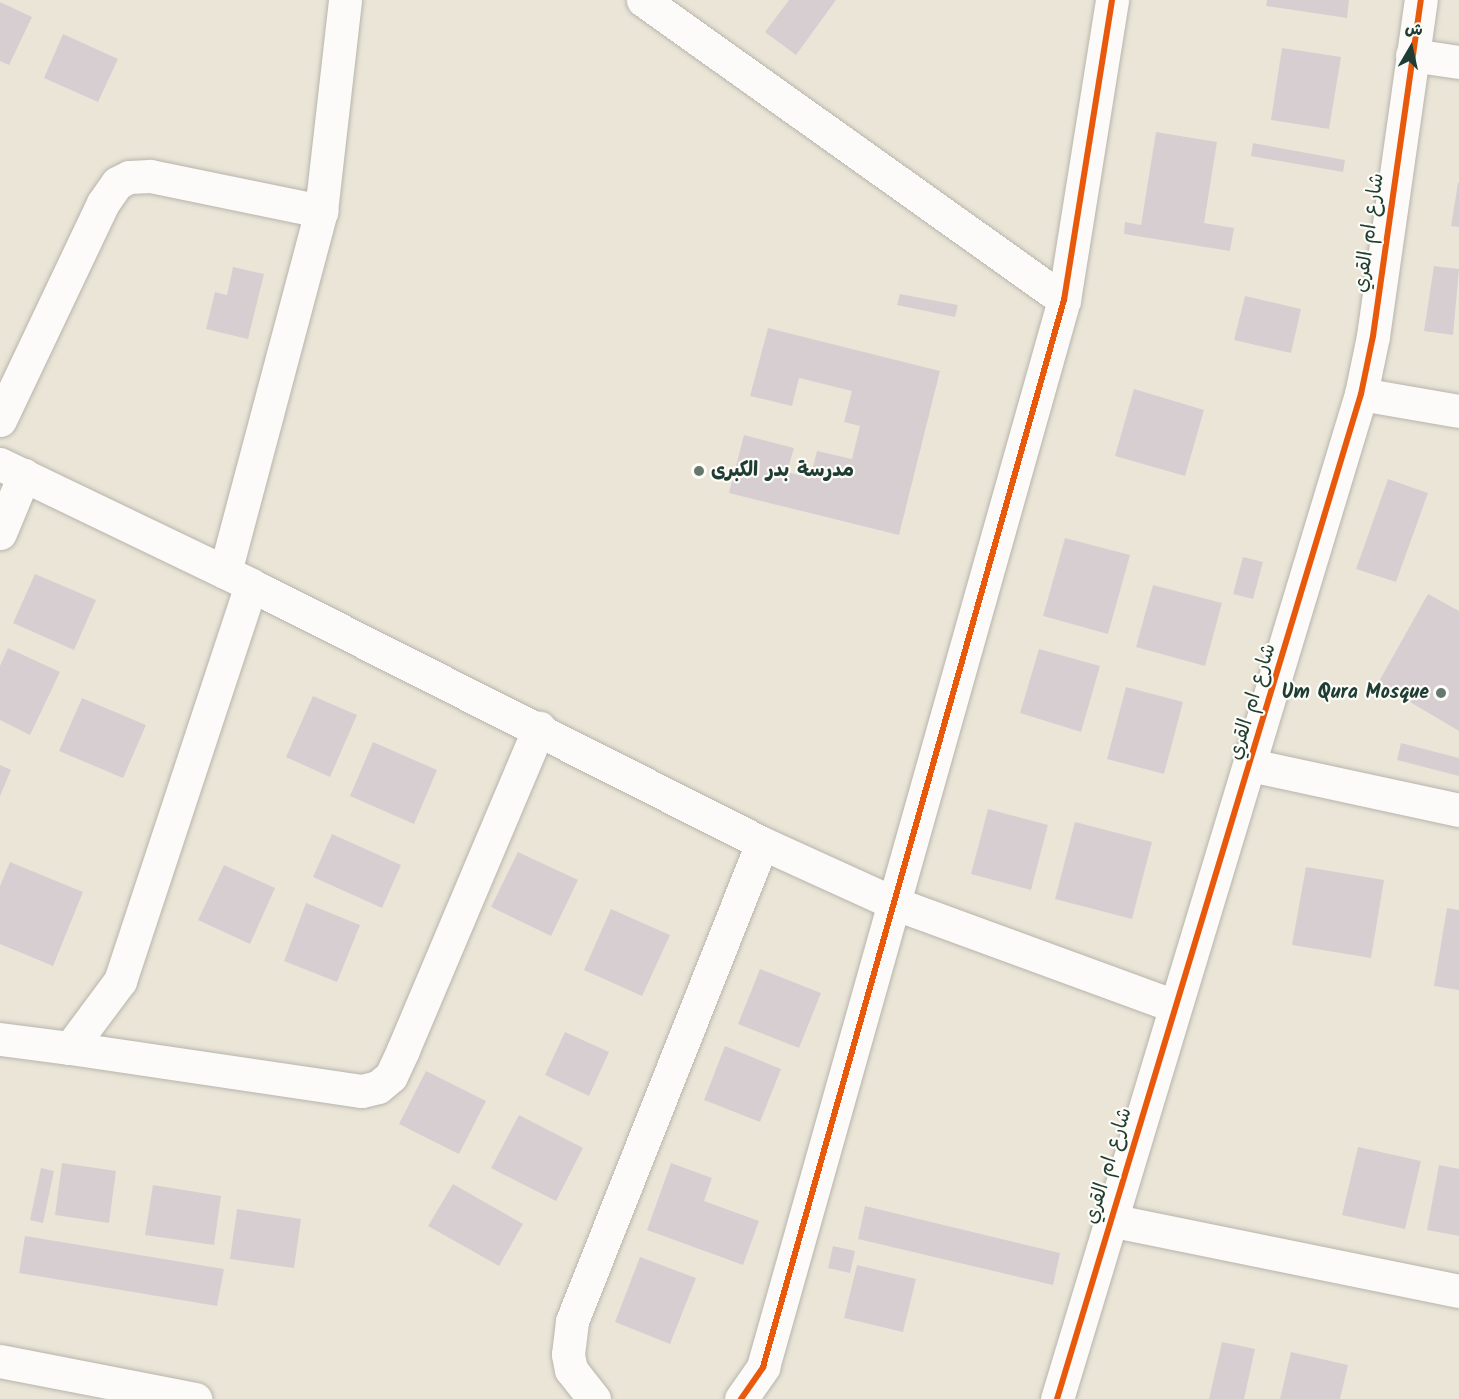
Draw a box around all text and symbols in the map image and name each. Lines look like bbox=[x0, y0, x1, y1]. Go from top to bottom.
text: ش bbox=[1403, 16, 1425, 43]
north arrow bbox=[1381, 18, 1441, 78]
street label: شارع ام القري bbox=[1350, 172, 1390, 294]
place label: مدرسة بدر الكبرى bbox=[711, 459, 854, 483]
marker: مدرسة بدر الكبرى bbox=[692, 464, 706, 478]
street label: شارع ام القري bbox=[1224, 641, 1282, 763]
place label: Um Qura Mosque bbox=[1282, 681, 1429, 705]
marker: Um Qura Mosque bbox=[1434, 686, 1448, 700]
street label: شارع ام القري bbox=[1080, 1105, 1138, 1227]

